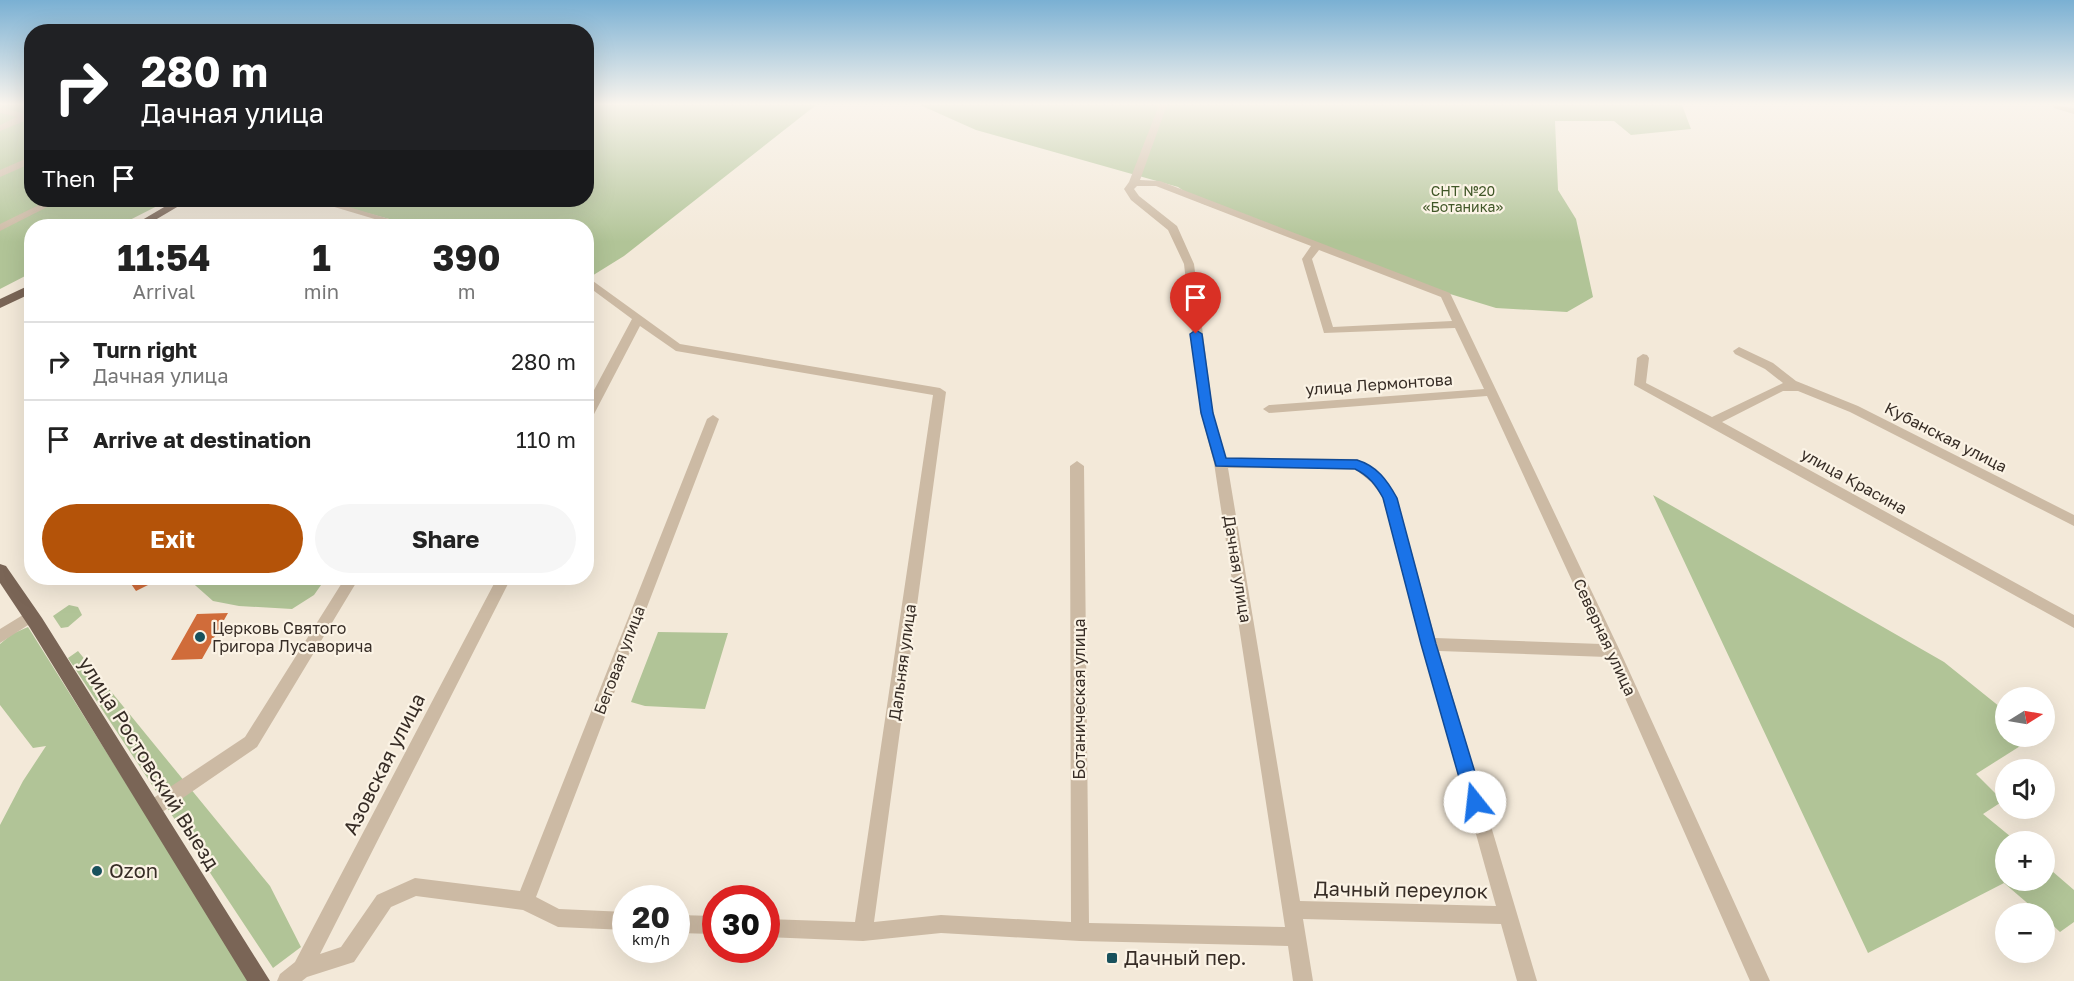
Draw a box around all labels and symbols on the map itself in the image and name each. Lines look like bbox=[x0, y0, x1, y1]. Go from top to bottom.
park label: СНТ №20 «Ботаника» bbox=[1423, 182, 1503, 215]
pin bbox=[1170, 272, 1221, 334]
street label: улица Лермонтова bbox=[1305, 369, 1453, 399]
street label: Кубанская улица bbox=[1881, 398, 2011, 476]
street label: улица Красина bbox=[1797, 444, 1911, 518]
street label: Дачная улица bbox=[1220, 514, 1256, 624]
street label: Северная улица bbox=[1569, 575, 1641, 699]
street label: Дальняя улица bbox=[884, 602, 920, 722]
street label: Беговая улица bbox=[589, 603, 649, 717]
place label: Церковь Святого Григора Лусаворича bbox=[212, 618, 372, 656]
street label: Ботаническая улица bbox=[1069, 618, 1089, 780]
marker: Церковь Святого Григора Лусаворича bbox=[193, 630, 207, 644]
street label: улица Ростовский Выезд bbox=[74, 652, 225, 873]
north arrow bbox=[1995, 687, 2055, 747]
street label: Азовская улица bbox=[337, 689, 429, 838]
position arrow bbox=[1443, 770, 1507, 834]
place label: Ozon bbox=[109, 858, 158, 882]
marker: Ozon bbox=[90, 864, 104, 878]
street label: Дачный переулок bbox=[1314, 875, 1488, 903]
speed limit sign: 30 bbox=[702, 885, 780, 963]
place label: Дачный пер. bbox=[1124, 945, 1247, 969]
marker: Дачный пер. bbox=[1105, 951, 1119, 965]

